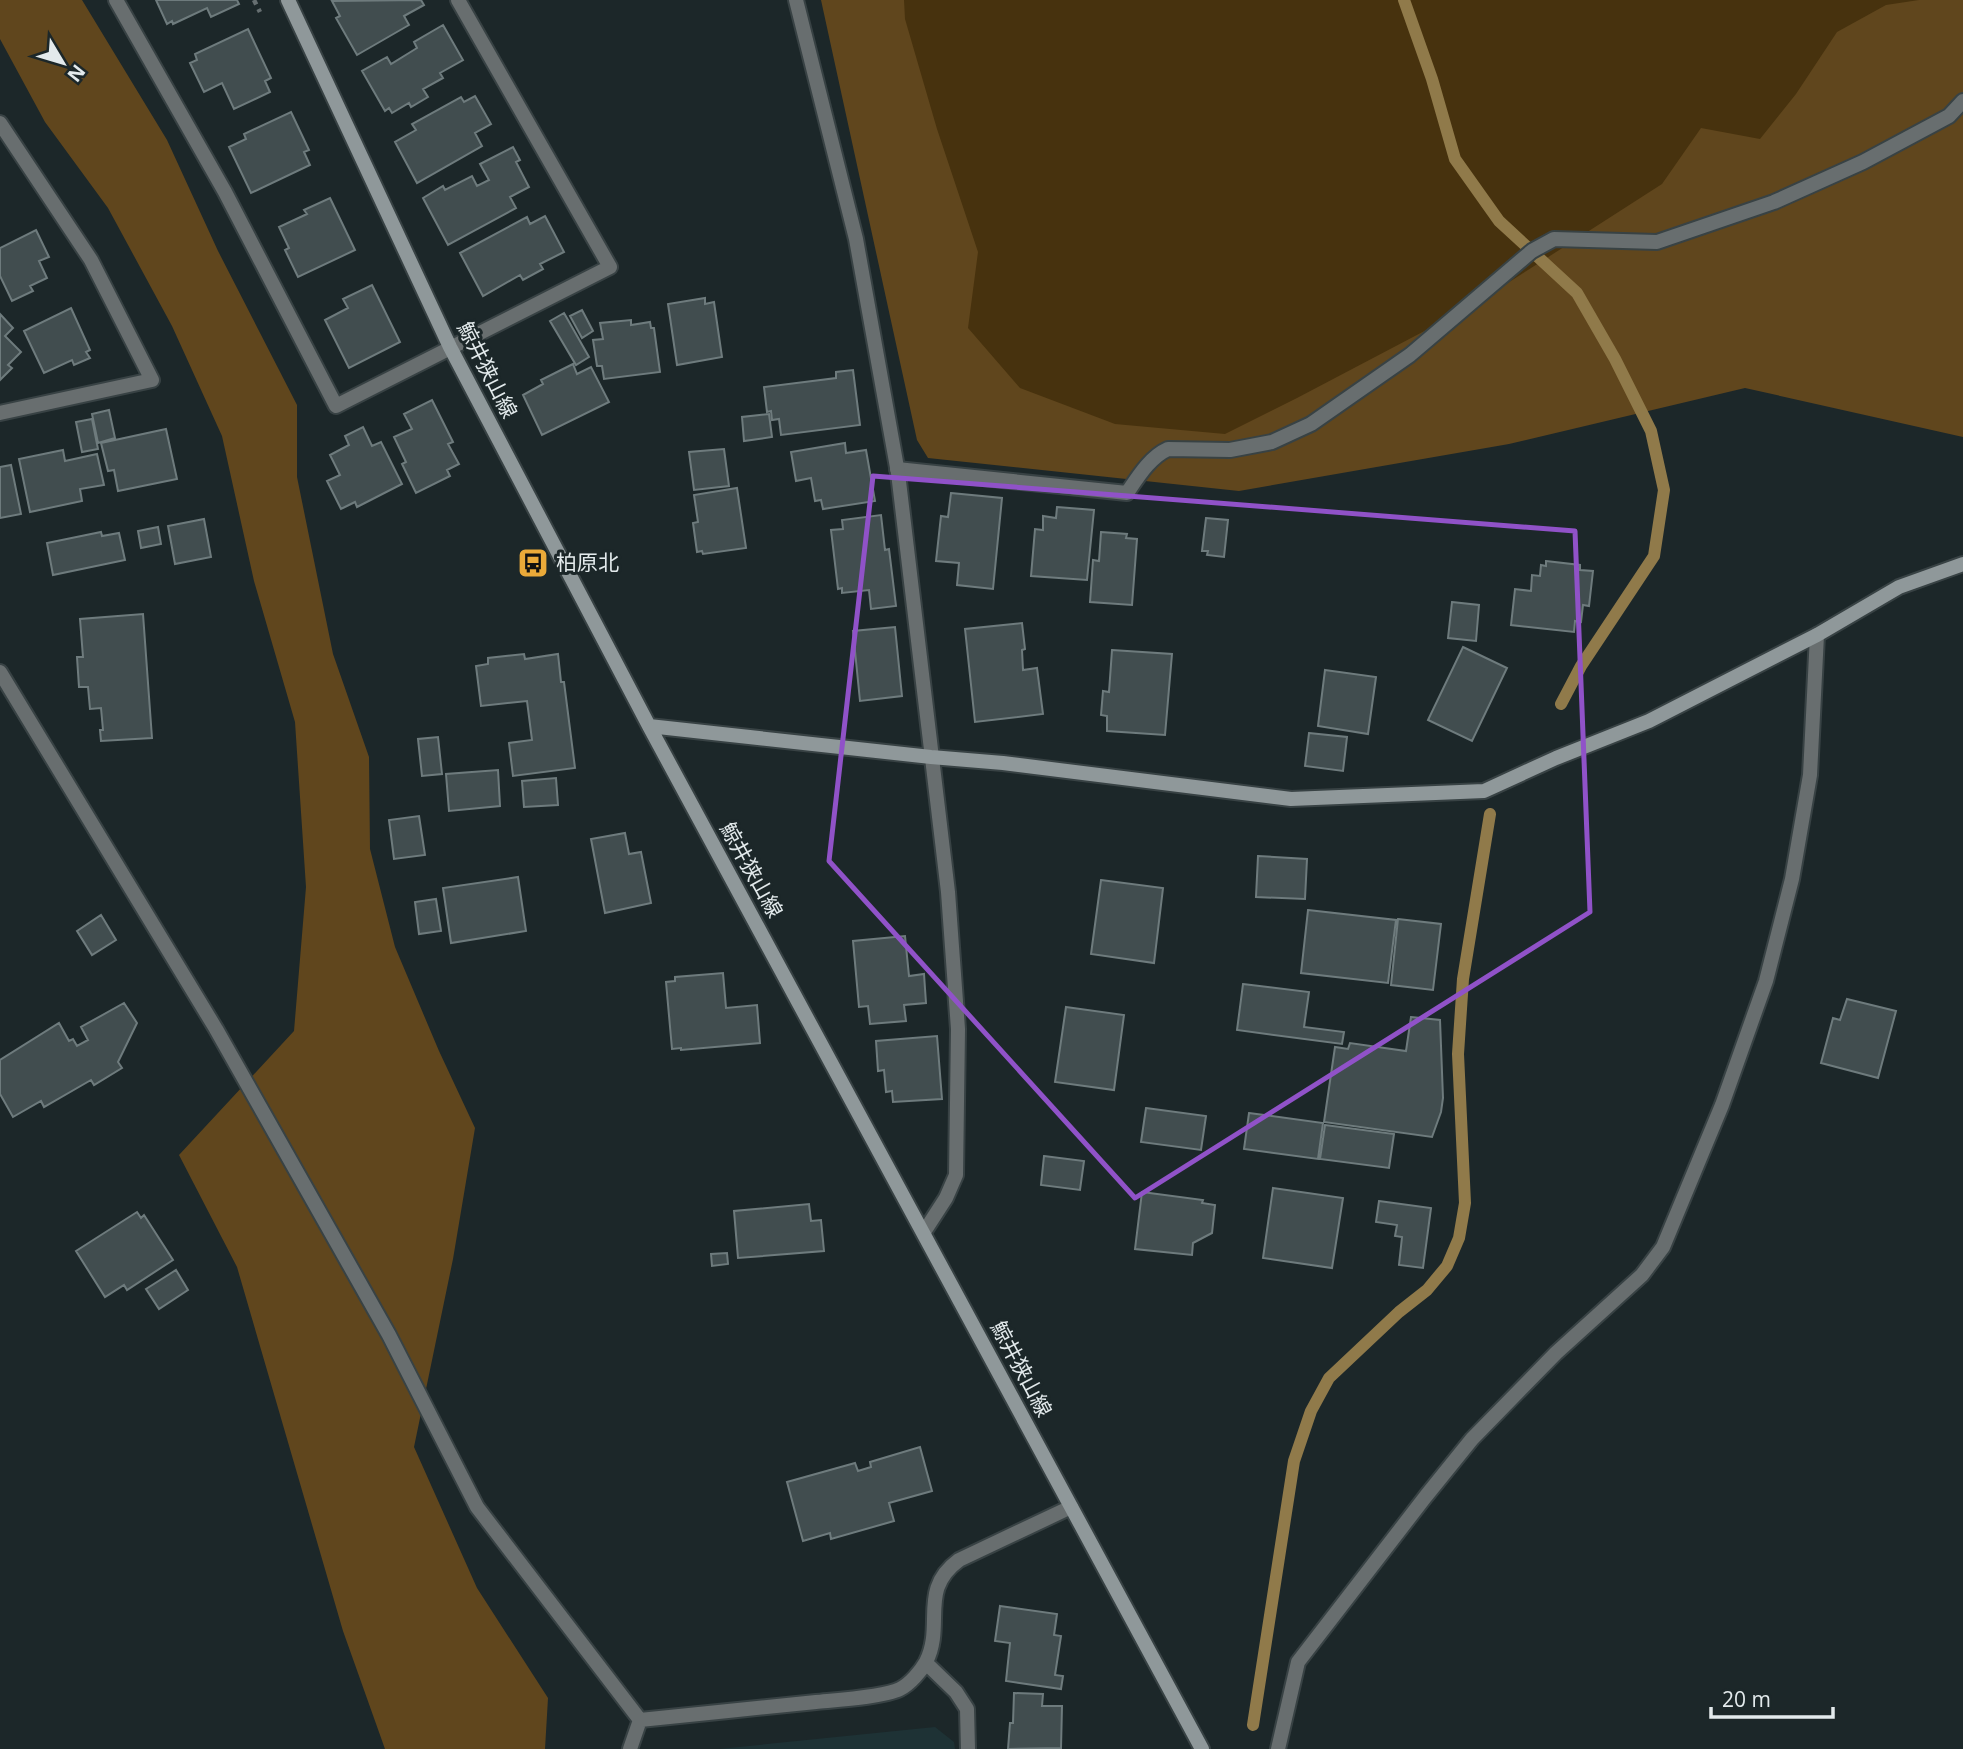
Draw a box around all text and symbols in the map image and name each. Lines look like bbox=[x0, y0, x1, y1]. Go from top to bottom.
north arrow bbox=[28, 28, 98, 98]
text: N bbox=[61, 59, 91, 88]
street label: 鯨井狭山線 bbox=[452, 316, 524, 423]
bus stop icon: 柏原北 bbox=[516, 546, 550, 580]
place label: 柏原北 bbox=[556, 548, 619, 576]
street label: 鯨井狭山線 bbox=[714, 817, 790, 922]
street label: 鯨井狭山線 bbox=[985, 1316, 1059, 1421]
scale bar bbox=[1711, 1676, 1834, 1720]
text: 20 m bbox=[1722, 1685, 1771, 1713]

